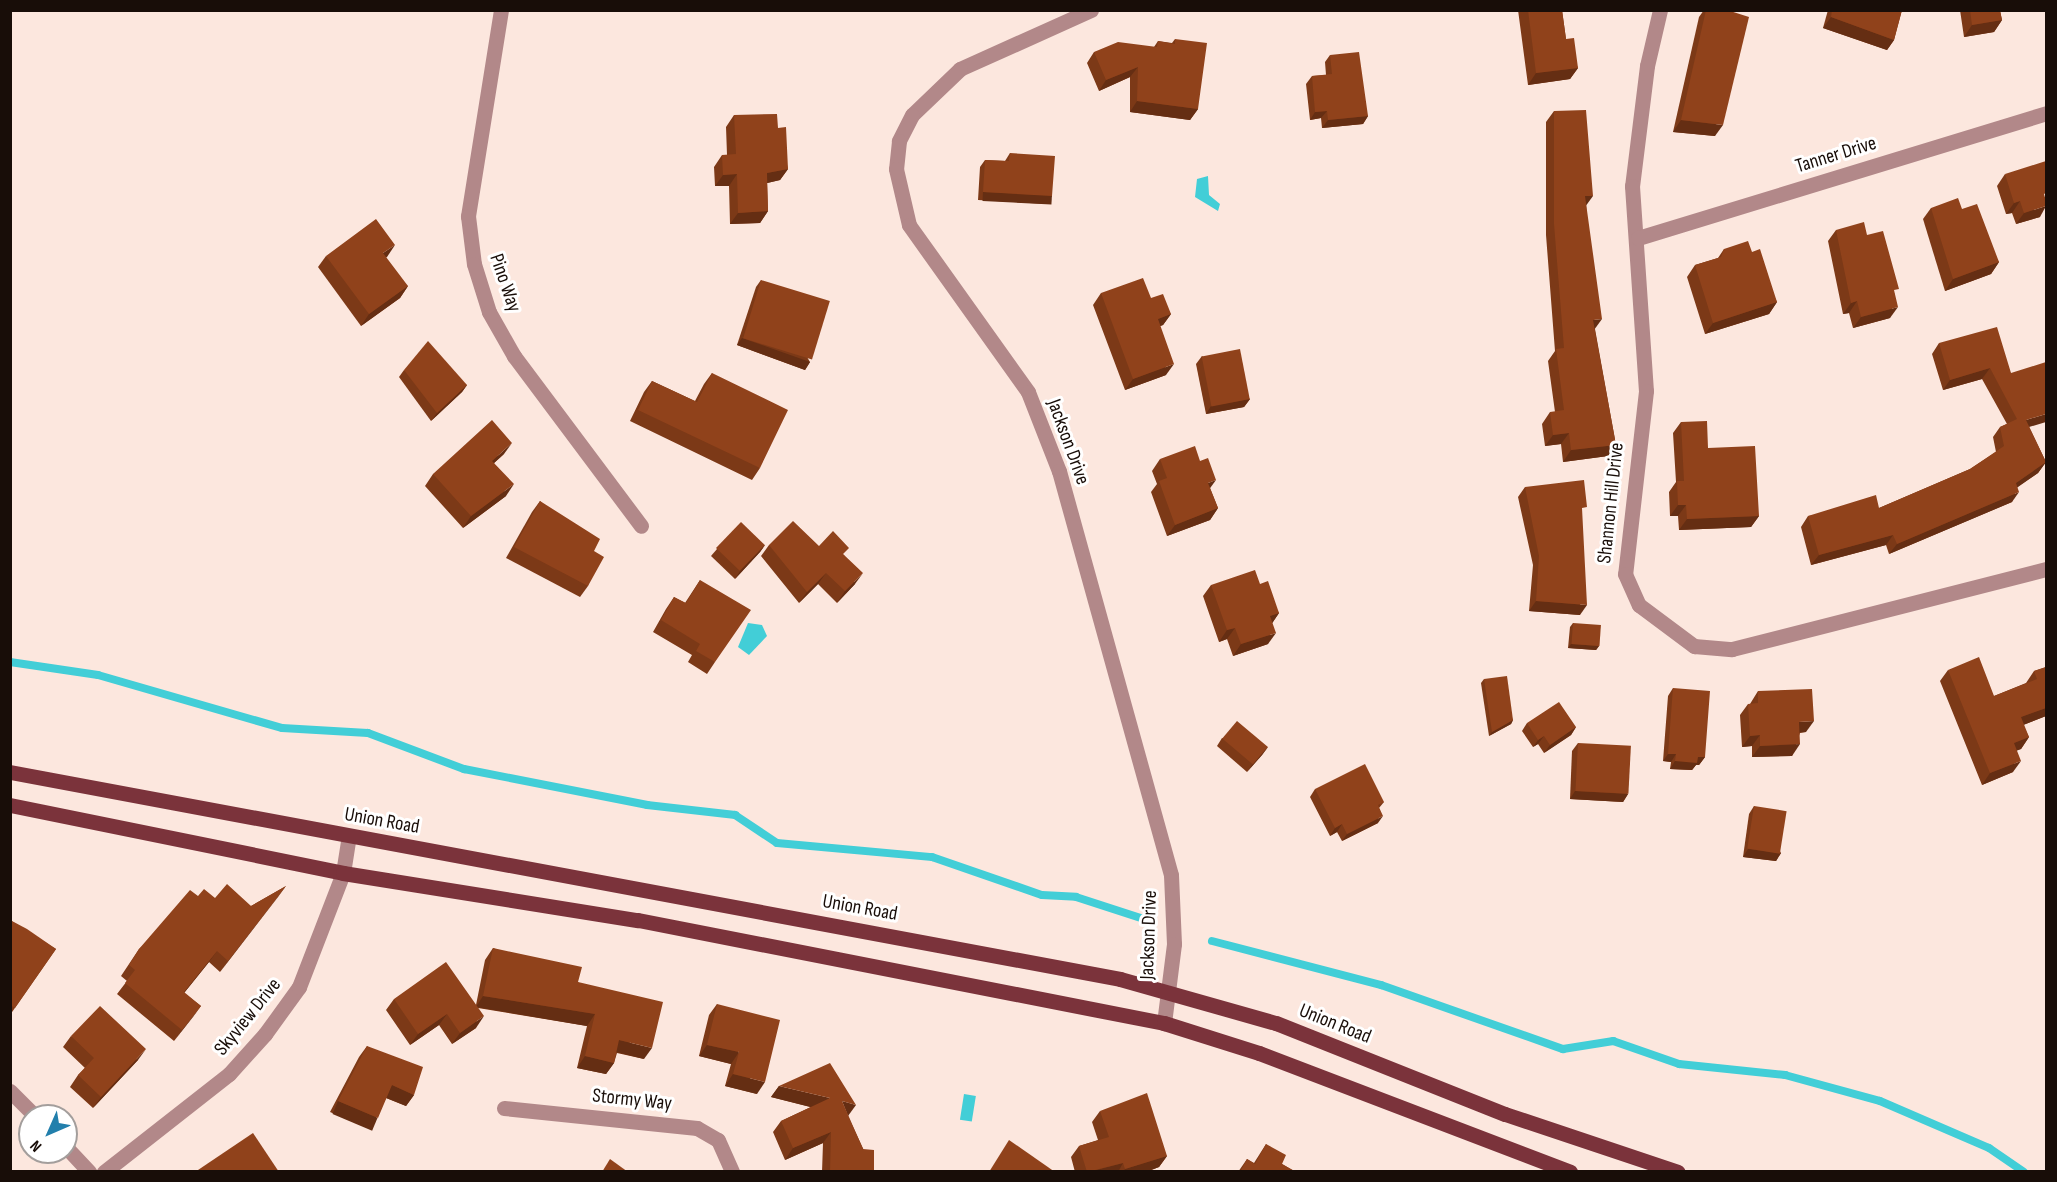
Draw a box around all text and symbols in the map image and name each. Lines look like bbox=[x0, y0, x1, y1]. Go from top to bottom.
street label: Tanner Drive bbox=[1793, 131, 1879, 179]
street label: Pino Way bbox=[484, 251, 526, 315]
street label: Jackson Drive bbox=[1041, 396, 1095, 488]
street label: Shannon Hill Drive bbox=[1593, 441, 1629, 565]
street label: Union Road bbox=[343, 803, 421, 839]
street label: Union Road bbox=[821, 890, 899, 926]
street label: Jackson Drive bbox=[1135, 890, 1163, 980]
street label: Skyview Drive bbox=[210, 973, 286, 1061]
street label: Union Road bbox=[1295, 999, 1375, 1049]
street label: Stormy Way bbox=[591, 1084, 673, 1116]
north arrow bbox=[18, 1104, 78, 1164]
text: N bbox=[27, 1136, 46, 1155]

